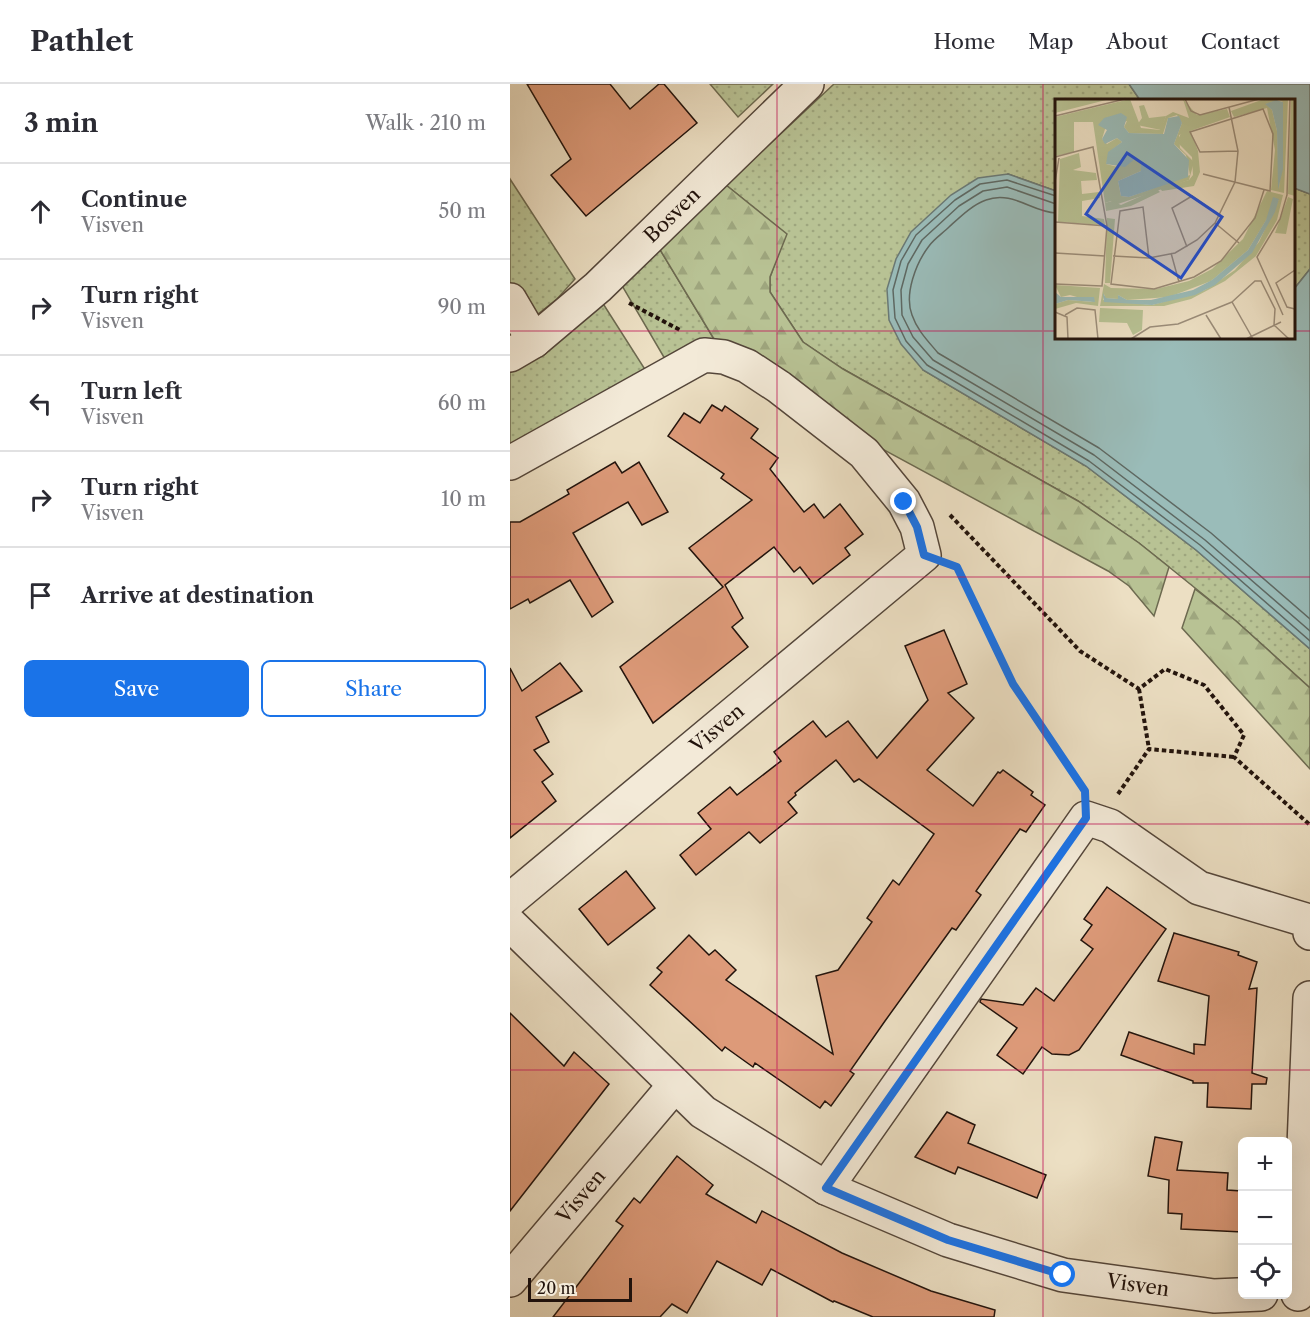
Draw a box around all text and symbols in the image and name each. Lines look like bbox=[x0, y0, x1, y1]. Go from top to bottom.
text: Pathlet bbox=[30, 24, 133, 58]
text: Home bbox=[934, 29, 995, 54]
text: Map bbox=[1028, 29, 1073, 54]
text: About bbox=[1106, 29, 1168, 54]
text: Contact bbox=[1201, 29, 1280, 54]
inset map bbox=[1055, 99, 1295, 339]
text: 3 min bbox=[24, 107, 98, 139]
text: Walk · 210 m bbox=[365, 111, 486, 135]
street label: Bosven bbox=[639, 182, 705, 248]
text: Continue bbox=[81, 186, 187, 213]
icon: ahead bbox=[24, 195, 57, 228]
text: 50 m bbox=[439, 199, 486, 223]
text: Visven bbox=[81, 213, 144, 237]
text: Turn right bbox=[81, 282, 199, 309]
icon: right bbox=[24, 291, 57, 324]
text: 90 m bbox=[438, 295, 486, 319]
text: Visven bbox=[81, 309, 144, 333]
text: Turn left bbox=[81, 378, 182, 405]
icon: left bbox=[24, 387, 57, 420]
text: 60 m bbox=[438, 391, 486, 415]
text: Visven bbox=[81, 405, 144, 429]
text: Turn right bbox=[81, 474, 199, 501]
icon: right bbox=[24, 483, 57, 516]
text: 10 m bbox=[441, 487, 486, 511]
route end bbox=[890, 488, 916, 514]
text: Visven bbox=[81, 501, 144, 525]
icon: arrive bbox=[24, 579, 57, 612]
text: Arrive at destination bbox=[81, 582, 314, 609]
button: Save bbox=[24, 660, 249, 717]
button: Share bbox=[261, 660, 486, 717]
street label: Visven bbox=[684, 698, 749, 758]
map controls bbox=[1238, 1137, 1292, 1299]
button: + bbox=[1238, 1137, 1292, 1191]
street label: Visven bbox=[551, 1164, 611, 1229]
button: − bbox=[1238, 1191, 1292, 1245]
button: locate bbox=[1238, 1245, 1292, 1299]
route start bbox=[1049, 1261, 1075, 1287]
street label: Visven bbox=[1104, 1269, 1171, 1301]
scale bar bbox=[528, 1275, 632, 1302]
text: 20 m bbox=[537, 1278, 576, 1298]

